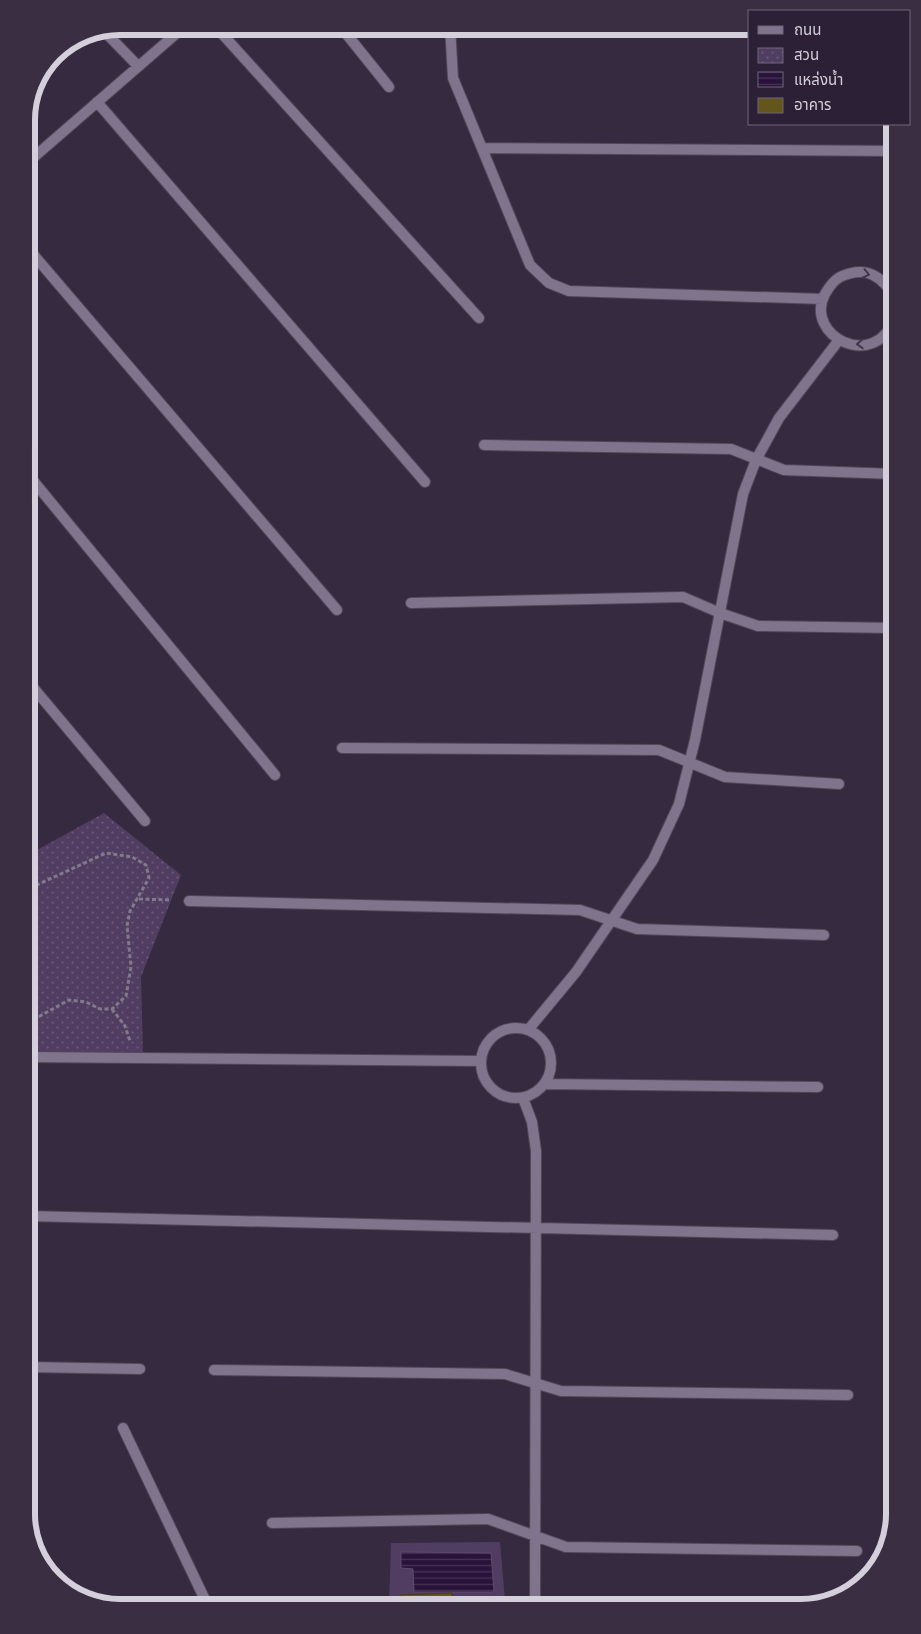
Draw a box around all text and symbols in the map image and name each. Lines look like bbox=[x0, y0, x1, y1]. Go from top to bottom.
legend bbox=[748, 10, 911, 125]
text: ถนน bbox=[794, 21, 821, 39]
text: สวน bbox=[794, 46, 819, 64]
text: แหล่งน้ำ bbox=[794, 69, 843, 89]
text: อาคาร bbox=[794, 96, 831, 114]
one-way arrow bbox=[861, 268, 870, 279]
one-way arrow bbox=[856, 339, 864, 350]

